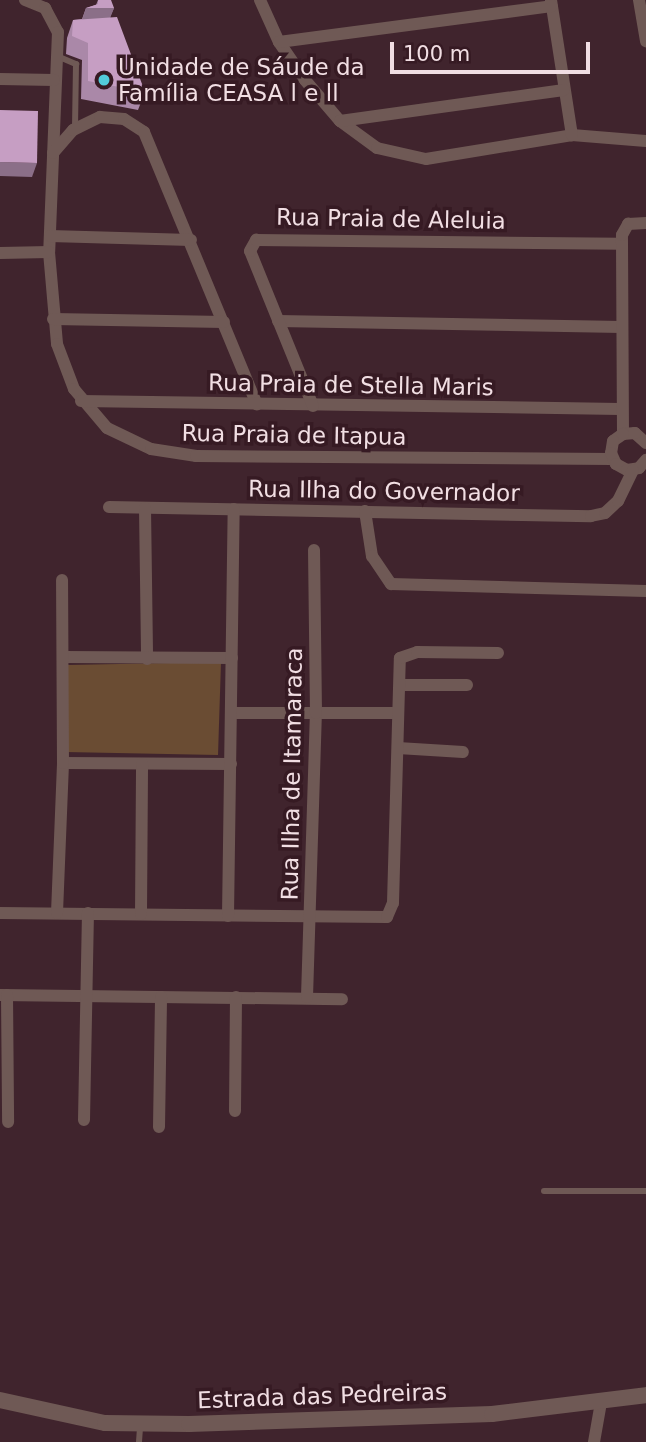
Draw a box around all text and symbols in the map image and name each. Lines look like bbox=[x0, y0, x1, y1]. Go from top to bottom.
scale bar bbox=[394, 28, 594, 72]
text: 100 m bbox=[403, 42, 470, 66]
place label: Unidade de Sáude da Família CEASA l e ll bbox=[118, 53, 365, 107]
marker: Unidade de Sáude da Família CEASA l e ll bbox=[96, 72, 112, 88]
street label: Rua Praia de Aleluia bbox=[276, 203, 506, 235]
street label: Rua Praia de Stella Maris bbox=[208, 369, 494, 401]
street label: Rua Praia de Itapua bbox=[181, 419, 407, 451]
street label: Rua Ilha do Governador bbox=[248, 475, 520, 507]
street label: Rua Ilha de Itamaraca bbox=[276, 647, 308, 901]
street label: Estrada das Pedreiras bbox=[197, 1378, 447, 1414]

